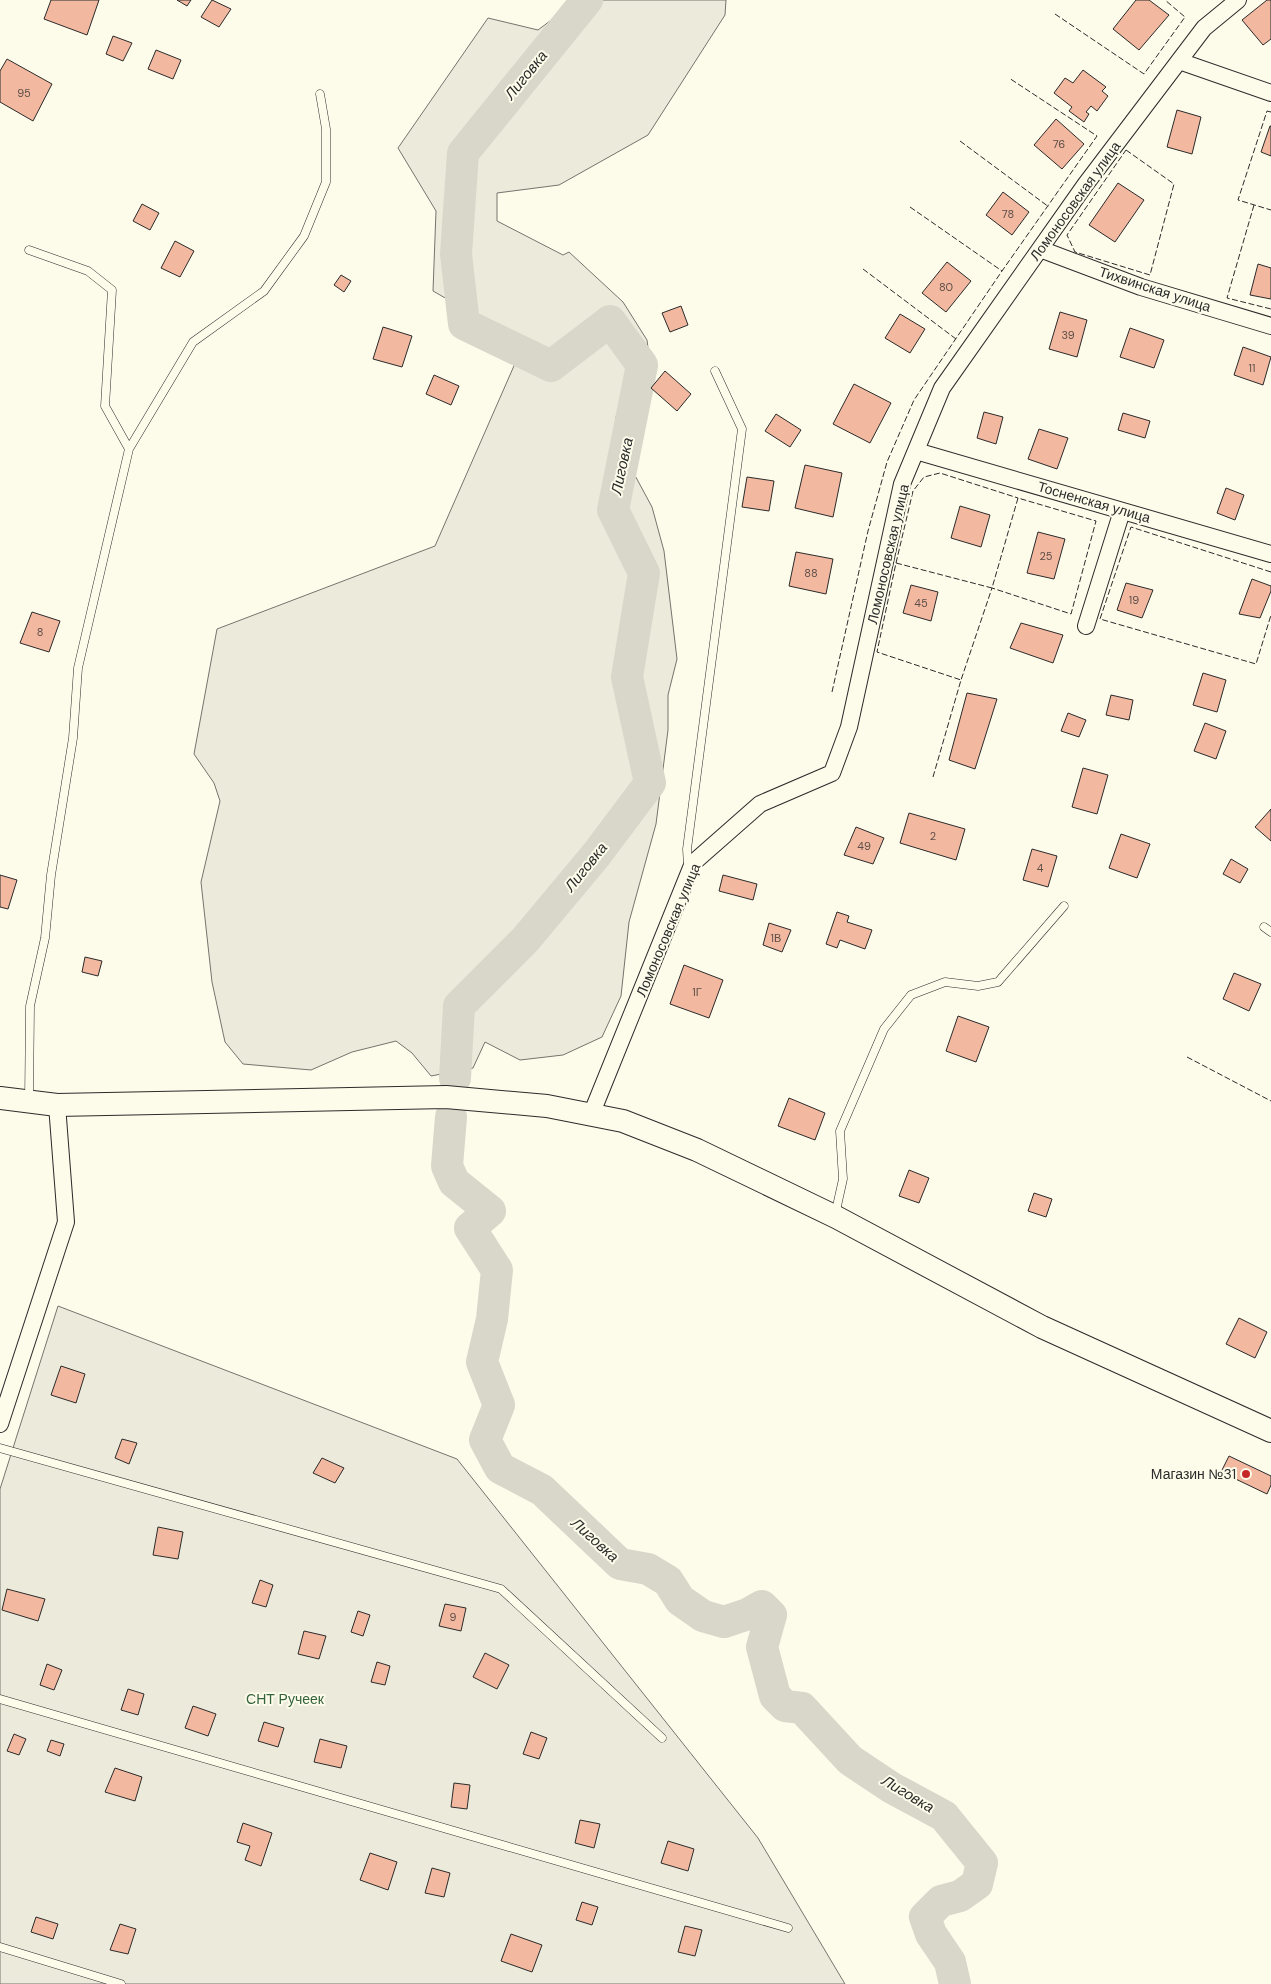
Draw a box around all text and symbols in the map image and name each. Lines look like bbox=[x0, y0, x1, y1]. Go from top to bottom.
water label: Лиговка bbox=[500, 46, 552, 104]
house number: 95 bbox=[17, 86, 31, 100]
house number: 76 bbox=[1053, 137, 1065, 151]
street label: Ломоносовская улица bbox=[1026, 138, 1124, 264]
house number: 78 bbox=[1002, 207, 1014, 221]
street label: Тихвинская улица bbox=[1097, 262, 1214, 316]
house number: 80 bbox=[939, 280, 953, 294]
house number: 39 bbox=[1061, 328, 1075, 342]
house number: 11 bbox=[1249, 361, 1255, 375]
water label: Лиговка bbox=[606, 436, 638, 497]
street label: Тосненская улица bbox=[1036, 477, 1153, 527]
street label: Ломоносовская улица bbox=[863, 482, 913, 626]
house number: 25 bbox=[1039, 549, 1053, 563]
house number: 88 bbox=[804, 566, 818, 580]
house number: 19 bbox=[1129, 593, 1139, 607]
house number: 45 bbox=[914, 596, 928, 610]
house number: 8 bbox=[37, 625, 43, 639]
house number: 2 bbox=[930, 829, 936, 843]
water label: Лиговка bbox=[560, 838, 612, 896]
house number: 49 bbox=[857, 839, 871, 853]
street label: Ломоносовская улица bbox=[632, 860, 704, 999]
house number: 4 bbox=[1037, 861, 1044, 875]
house number: 1В bbox=[771, 931, 781, 945]
house number: 1Г bbox=[692, 985, 702, 999]
place label: Магазин №31 bbox=[1151, 1465, 1236, 1483]
marker: Магазин №31 bbox=[1240, 1468, 1252, 1480]
water label: Лиговка bbox=[566, 1513, 623, 1567]
house number: 9 bbox=[450, 1610, 457, 1624]
park label: СНТ Ручеек bbox=[246, 1690, 325, 1708]
water label: Лиговка bbox=[877, 1770, 938, 1817]

